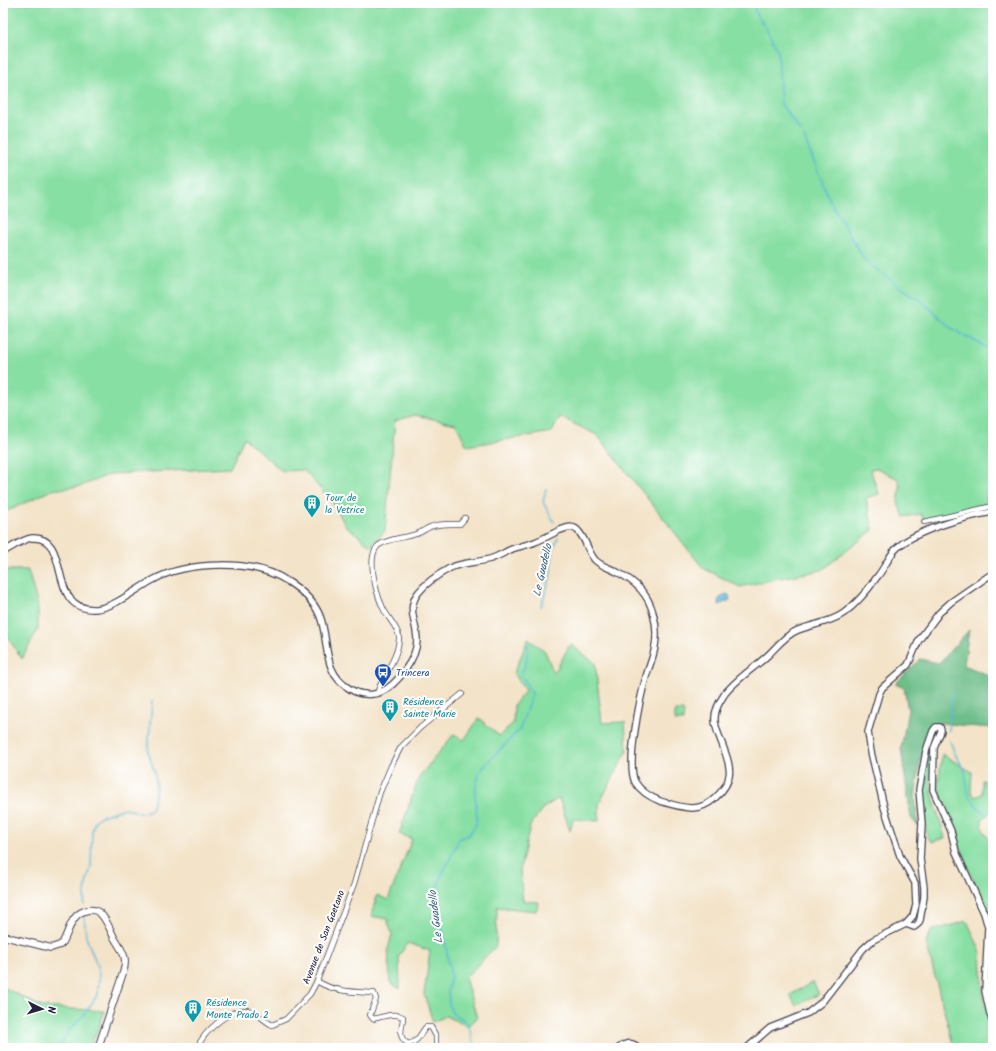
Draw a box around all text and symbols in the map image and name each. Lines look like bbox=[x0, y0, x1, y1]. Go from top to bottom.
place label: Tour de la Vetrice bbox=[325, 490, 365, 518]
building icon: Tour de la Vetrice bbox=[302, 493, 322, 518]
water label: Le Guadello bbox=[528, 541, 558, 598]
bus stop icon: Trincera bbox=[373, 662, 393, 687]
place label: Trincera bbox=[396, 665, 430, 681]
place label: Résidence Sainte Marie bbox=[403, 694, 456, 722]
building icon: Résidence Sainte Marie bbox=[380, 697, 400, 722]
street label: Avenue de San Gaetano bbox=[299, 887, 349, 987]
water label: Le Guadello bbox=[424, 888, 448, 944]
north arrow bbox=[22, 989, 62, 1029]
place label: Résidence Monte Prado 2 bbox=[206, 995, 269, 1023]
building icon: Résidence Monte Prado 2 bbox=[183, 998, 203, 1023]
text: N bbox=[42, 1006, 60, 1014]

